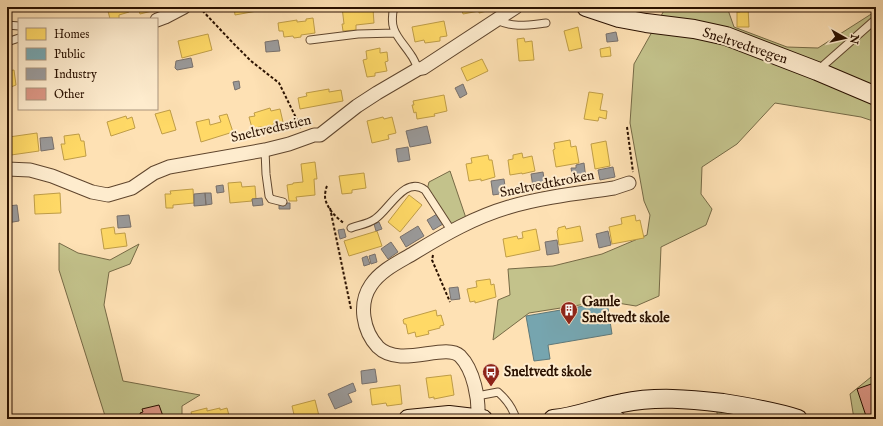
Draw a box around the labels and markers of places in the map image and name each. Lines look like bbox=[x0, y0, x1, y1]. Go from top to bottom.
place label: Gamle Sneltvedt skole bbox=[582, 293, 670, 327]
building icon: Gamle Sneltvedt skole bbox=[559, 300, 579, 325]
bus stop icon: Sneltvedt skole bbox=[481, 362, 501, 387]
place label: Sneltvedt skole bbox=[504, 363, 592, 381]

